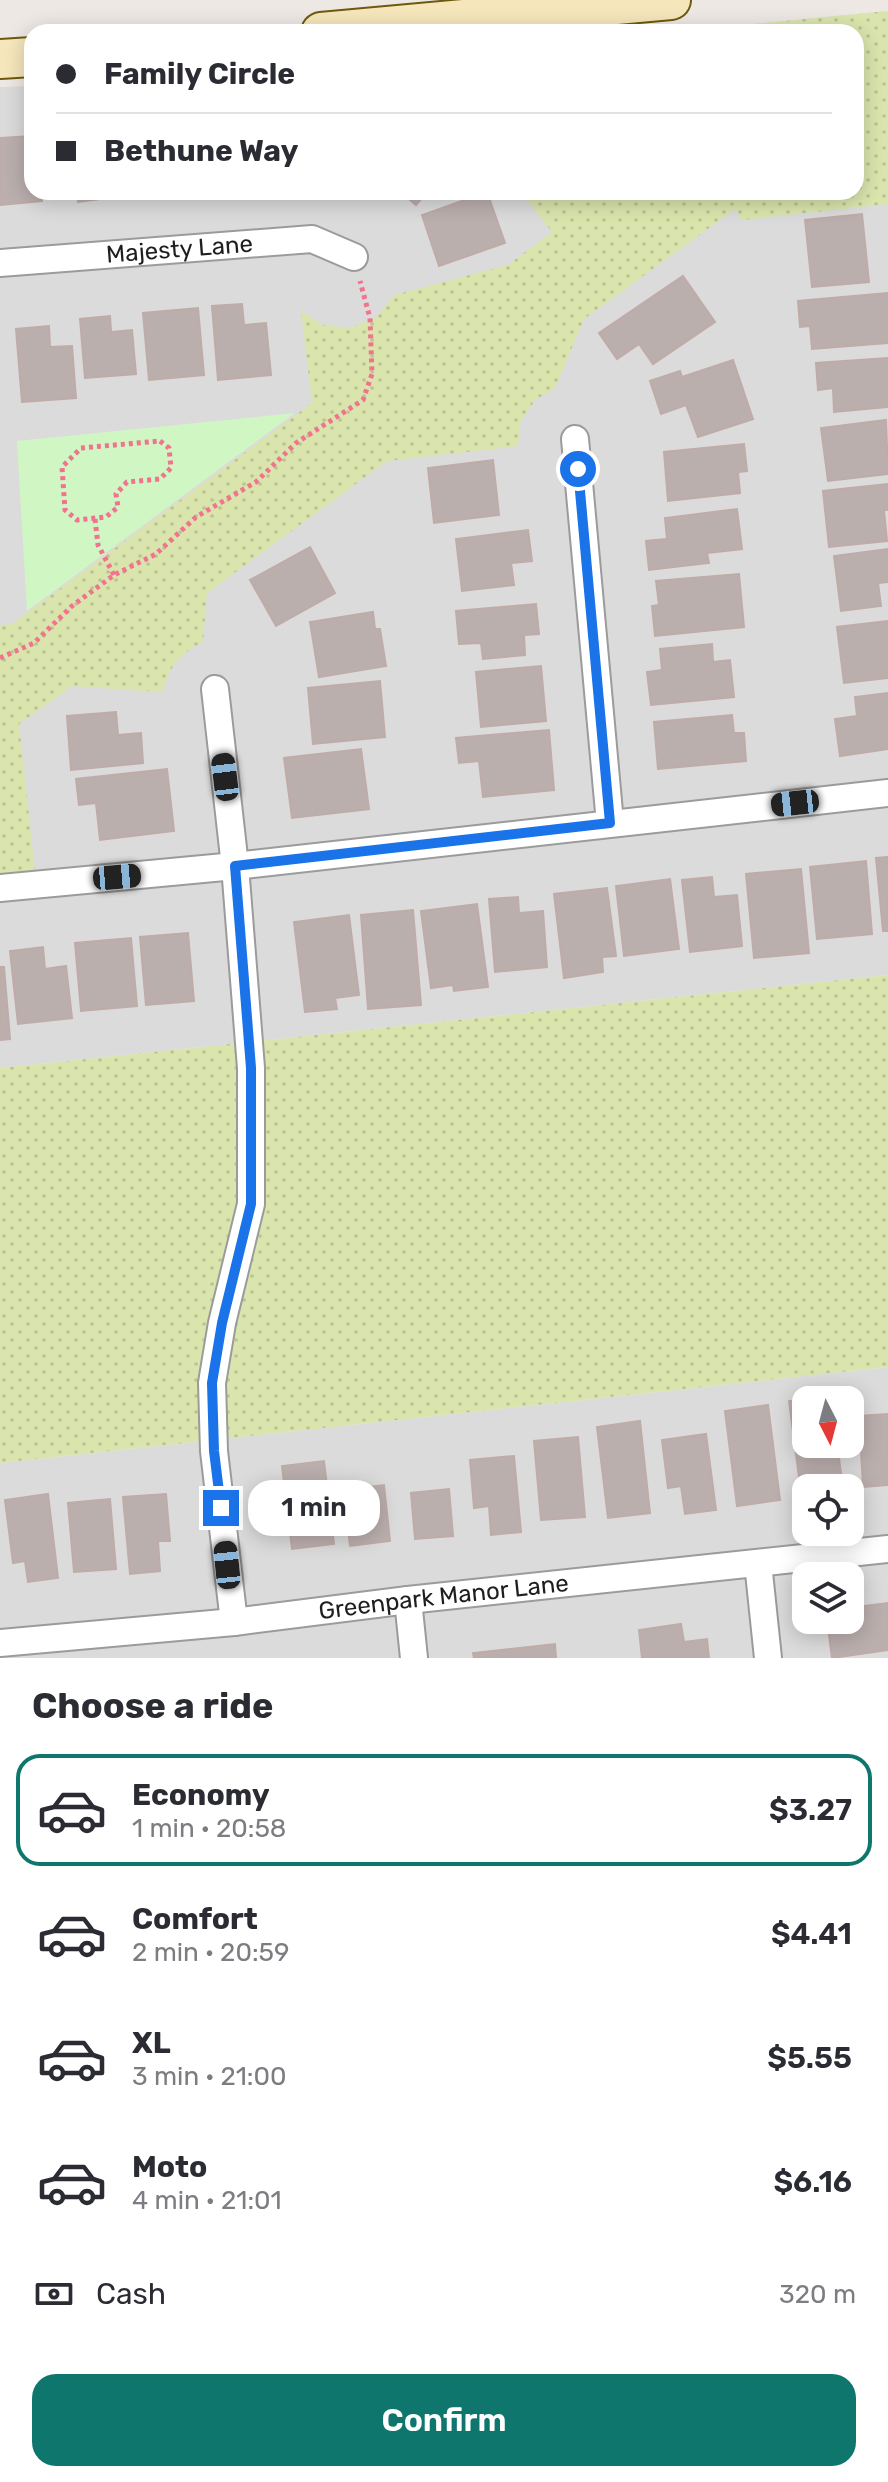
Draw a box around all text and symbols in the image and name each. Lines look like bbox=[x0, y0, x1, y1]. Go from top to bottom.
text: Family Circle bbox=[104, 56, 295, 92]
text: Bethune Way bbox=[104, 133, 298, 169]
street label: Majesty Lane bbox=[105, 230, 254, 269]
route start bbox=[560, 451, 596, 487]
car bbox=[210, 752, 240, 802]
car bbox=[770, 789, 820, 817]
car bbox=[92, 863, 142, 891]
north arrow bbox=[792, 1386, 864, 1458]
map controls bbox=[792, 1386, 864, 1634]
button: locate bbox=[792, 1474, 864, 1546]
callout: 1 min bbox=[249, 1480, 381, 1536]
route end bbox=[203, 1490, 239, 1526]
text: 1 min bbox=[281, 1492, 347, 1523]
car bbox=[213, 1540, 241, 1590]
button: layers bbox=[792, 1562, 864, 1634]
street label: Greenpark Manor Lane bbox=[317, 1569, 570, 1625]
text: Choose a ride bbox=[32, 1684, 273, 1727]
icon: car bbox=[36, 1774, 108, 1846]
text: Economy bbox=[132, 1777, 270, 1813]
text: $3.27 bbox=[769, 1792, 852, 1828]
text: 1 min · 20:58 bbox=[132, 1813, 286, 1844]
icon: car bbox=[36, 1898, 108, 1970]
text: Comfort bbox=[132, 1901, 258, 1937]
text: $4.41 bbox=[771, 1916, 852, 1952]
text: 2 min · 20:59 bbox=[132, 1937, 289, 1968]
icon: car bbox=[36, 2022, 108, 2094]
text: XL bbox=[132, 2025, 171, 2061]
text: $5.55 bbox=[767, 2040, 852, 2076]
text: 3 min · 21:00 bbox=[132, 2061, 287, 2092]
icon: car bbox=[36, 2146, 108, 2218]
text: Moto bbox=[132, 2149, 207, 2185]
text: $6.16 bbox=[773, 2164, 852, 2200]
text: 4 min · 21:01 bbox=[132, 2185, 282, 2216]
icon: cash bbox=[32, 2272, 76, 2316]
text: Cash bbox=[96, 2276, 166, 2312]
text: 320 m bbox=[779, 2279, 856, 2310]
button: Confirm bbox=[32, 2374, 856, 2466]

